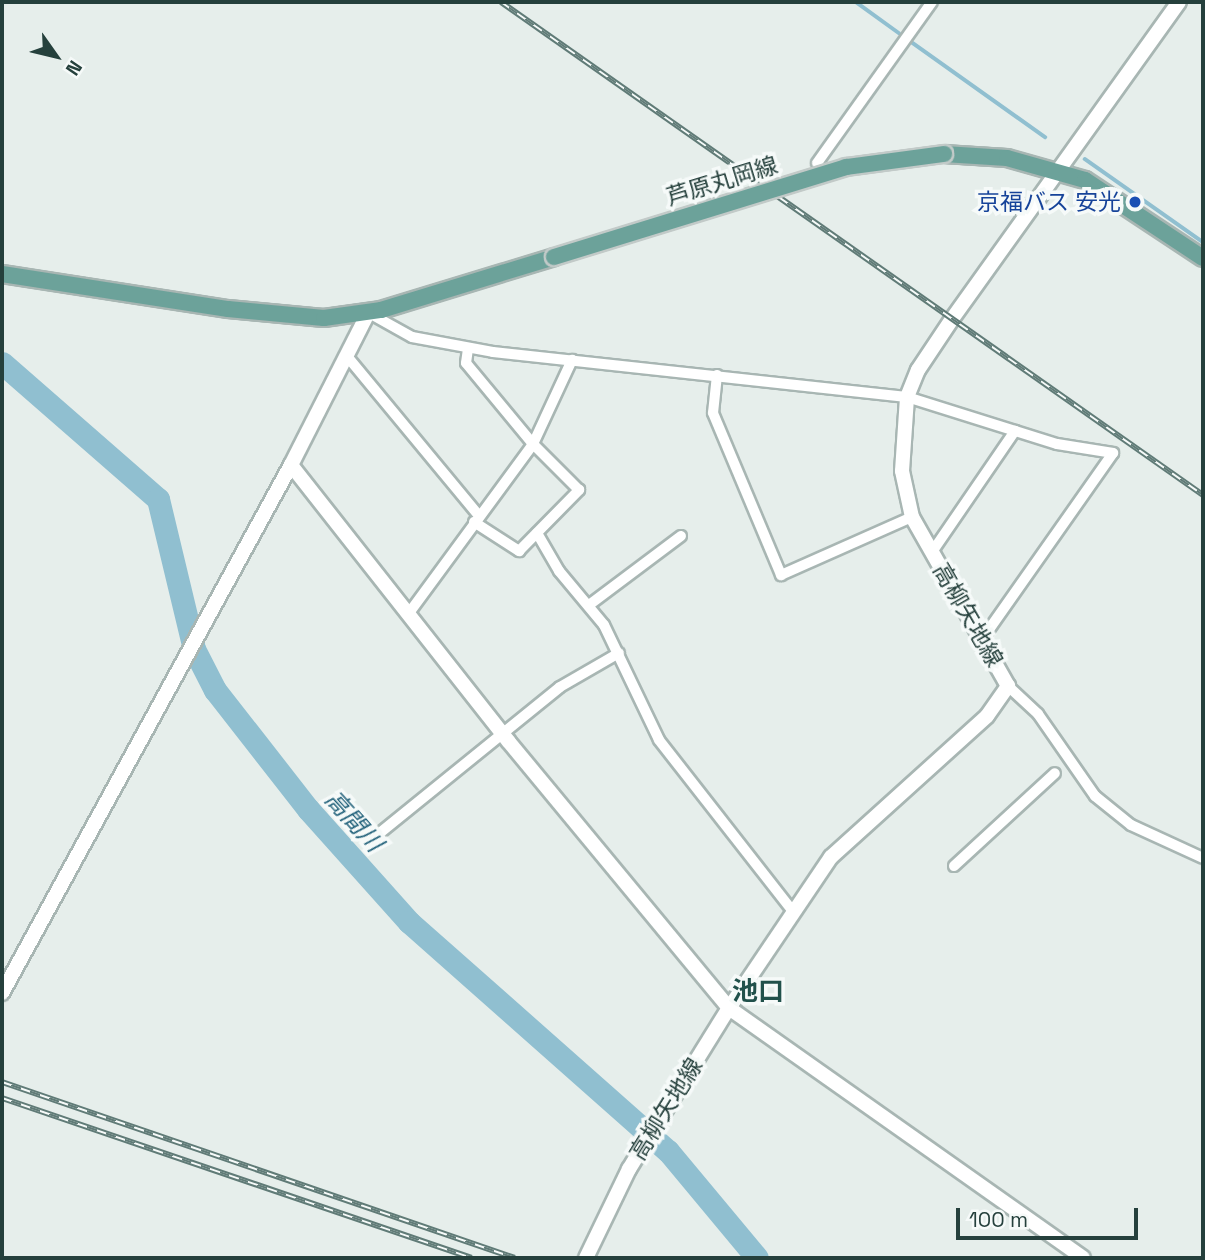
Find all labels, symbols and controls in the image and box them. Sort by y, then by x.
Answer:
north arrow [21,21,91,91]
text: N [60,56,88,80]
street label: 芦原丸岡線 [663,151,781,211]
place label: 京福バス 安光 [977,188,1121,216]
marker: 京福バス 安光 [1127,194,1143,210]
street label: 高柳矢地線 [927,558,1009,672]
water label: 高間川 [319,785,389,857]
district label: 池口 [732,976,784,1008]
street label: 高柳矢地線 [624,1053,708,1165]
scale bar [960,1194,1142,1238]
text: 100 m [969,1206,1028,1233]

